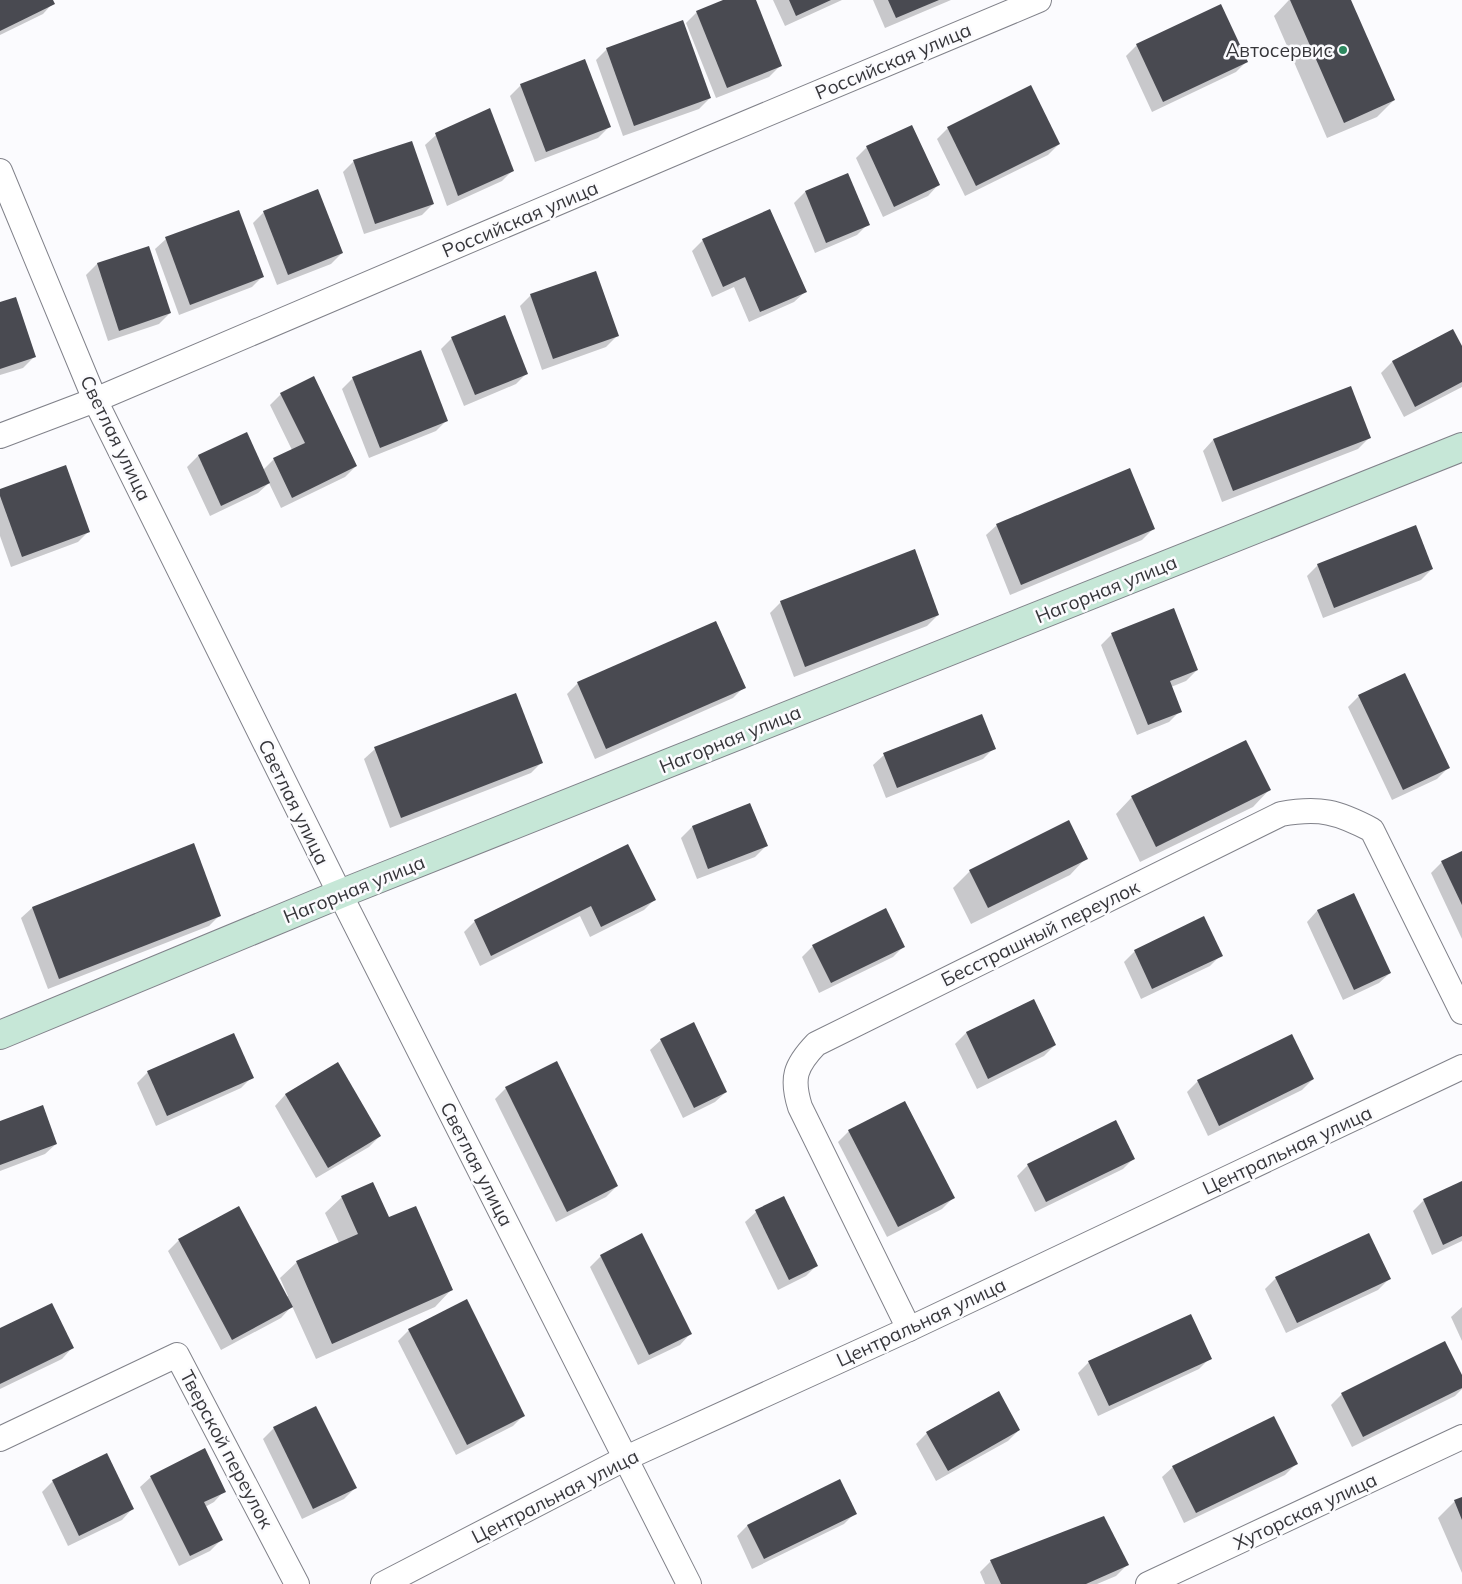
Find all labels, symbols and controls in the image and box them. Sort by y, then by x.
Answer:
street label: Российская улица [811,17,975,105]
place label: Автосервис [1225,38,1333,62]
marker: Автосервис [1337,44,1349,56]
street label: Российская улица [438,175,602,263]
street label: Светлая улица [75,372,157,504]
street label: Нагорная улица [1032,550,1180,628]
street label: Нагорная улица [656,700,804,778]
street label: Светлая улица [253,736,335,868]
street label: Нагорная улица [280,850,428,928]
street label: Бесстрашный переулок [937,874,1144,991]
street label: Светлая улица [435,1098,519,1230]
street label: Центральная улица [1198,1100,1376,1200]
street label: Центральная улица [832,1272,1010,1372]
street label: Тверской переулок [175,1366,279,1533]
street label: Центральная улица [467,1443,643,1549]
street label: Хуторская улица [1229,1467,1381,1555]

